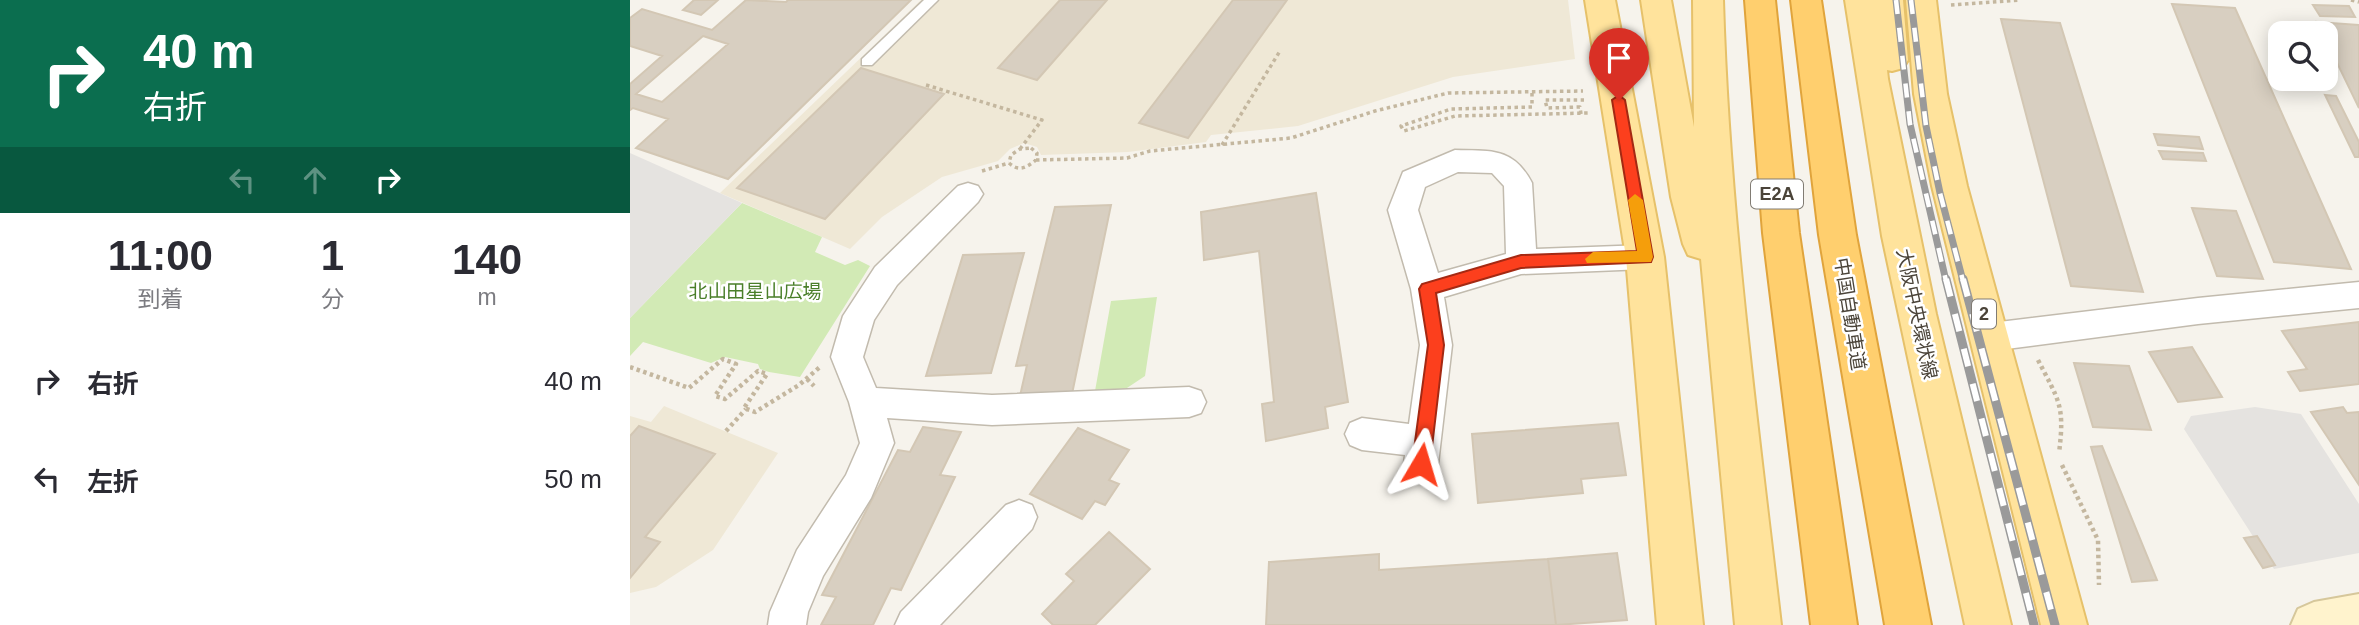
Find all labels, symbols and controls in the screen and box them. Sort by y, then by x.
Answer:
map controls [2268,21,2338,91]
button: search [2268,21,2338,91]
text: 40 m [143,24,255,78]
icon: right [28,28,119,119]
pin [1589,28,1649,100]
icon: arrive [1600,39,1638,77]
text: 右折 [143,89,207,125]
icon: left [223,161,261,199]
icon: ahead [296,161,334,199]
icon: right [369,161,407,199]
road number: E2A [1751,180,1803,209]
text: 11:00 [108,232,213,279]
text: 1 [321,232,344,279]
text: 140 [452,236,522,283]
street label: 大阪中央環状線 [1893,247,1941,381]
street label: 中国自動車道 [1831,256,1869,372]
park label: 北山田星山広場 [688,281,822,302]
text: m [478,284,497,310]
text: 到着 [137,286,183,312]
text: 分 [321,286,344,312]
road number: 2 [1972,300,1996,328]
icon: right [28,362,66,400]
text: 40 m [544,366,602,396]
text: 右折 [87,369,139,399]
position arrow [1384,427,1458,501]
icon: left [28,460,66,498]
text: 50 m [544,464,602,494]
text: 左折 [87,467,139,497]

